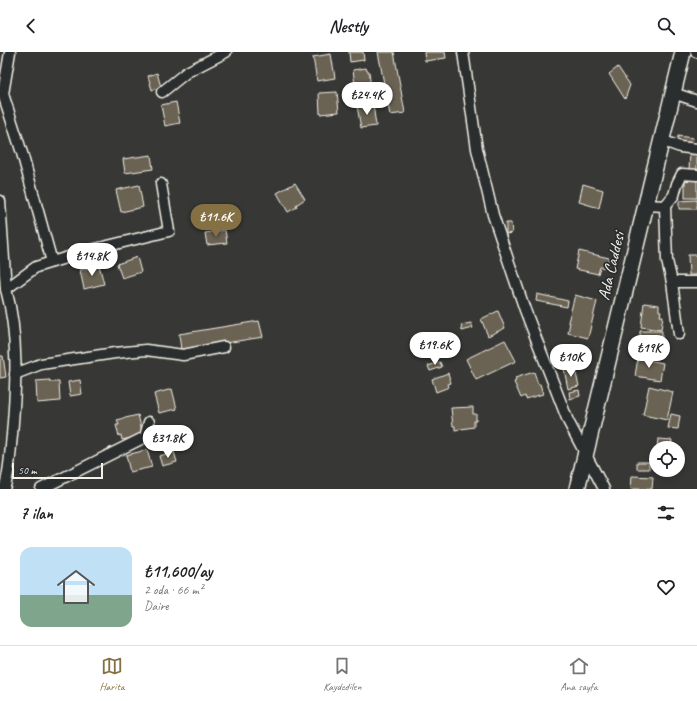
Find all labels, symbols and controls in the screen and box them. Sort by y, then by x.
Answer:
icon: back [20,15,42,37]
text: Nestly [329,15,368,37]
icon: search [655,15,677,37]
pin: ₺24.4K [334,82,400,116]
text: ₺24.4K [351,87,383,103]
pin: ₺11.6K [183,204,249,238]
text: ₺11.6K [200,209,232,225]
street label: Ada Caddesi [593,228,629,302]
pin: ₺14.8K [59,243,125,277]
text: ₺14.8K [76,248,108,264]
pin: ₺19.6K [402,332,468,366]
pin: ₺19K [625,335,673,369]
text: ₺19.6K [419,337,451,353]
text: ₺19K [637,340,661,356]
pin: ₺10K [547,344,595,378]
text: ₺10K [559,349,583,365]
pin: ₺31.8K [135,425,201,459]
text: ₺31.8K [152,430,184,446]
map controls [649,441,685,477]
button: locate [649,441,685,477]
scale bar [12,461,103,480]
text: 50 m [18,463,37,477]
icon: filters [655,502,677,524]
text: 7 ilan [20,503,53,524]
text: ₺11,600/ay [144,561,212,582]
icon: home [52,563,100,611]
icon: heart [655,576,677,598]
text: 2 oda · 66 m² [144,582,203,598]
text: Daire [144,598,169,614]
tab: Harita [99,655,125,693]
tab: Kaydedilen [323,655,361,693]
tab: Ana sayfa [560,655,598,693]

